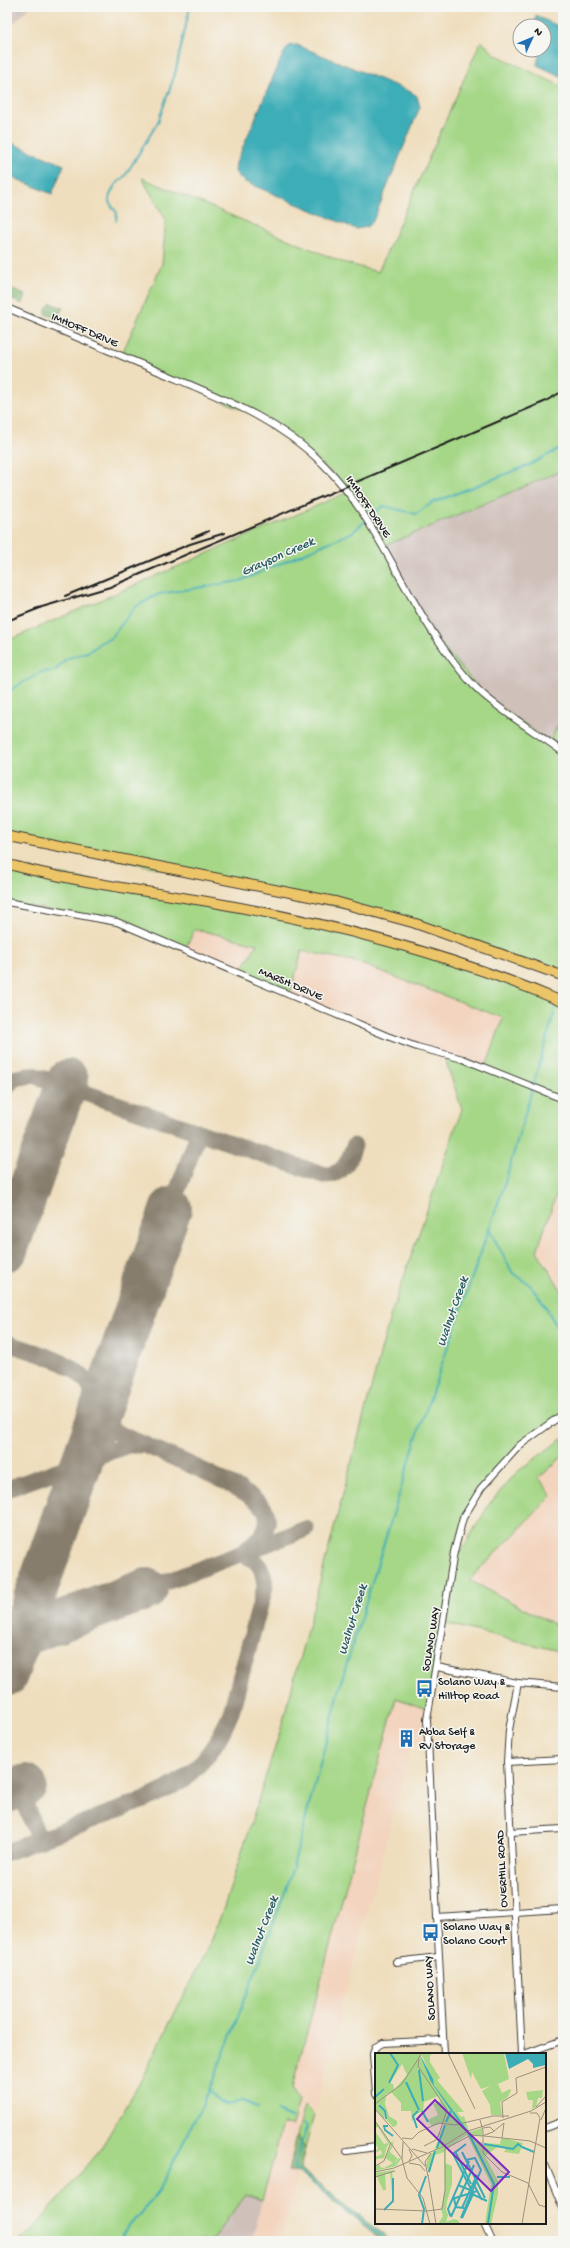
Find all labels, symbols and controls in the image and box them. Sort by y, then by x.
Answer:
north arrow [512,18,552,58]
text: N [531,26,545,39]
street label: IMHOFF DRIVE [49,310,120,351]
street label: IMHOFF DRIVE [342,474,393,541]
water label: Grayson Creek [239,534,318,580]
street label: MARSH DRIVE [256,965,325,1005]
water label: Walnut Creek [434,1274,473,1349]
water label: Walnut Creek [336,1582,372,1657]
street label: SOLANO WAY [420,1606,444,1673]
place label: Solano Way & Hilltop Road [438,1676,505,1704]
bus stop icon: Solano Way & Hilltop Road [415,1678,435,1698]
place label: Abba Self & RV Storage [419,1726,476,1754]
building icon: Abba Self & RV Storage [396,1728,416,1748]
street label: OVERHILL ROAD [494,1830,512,1908]
water label: Walnut Creek [242,1893,283,1967]
place label: Solano Way & Solano Court [443,1921,510,1949]
bus stop icon: Solano Way & Solano Court [420,1923,440,1943]
street label: SOLANO WAY [422,1955,440,2021]
inset map [375,2053,546,2224]

